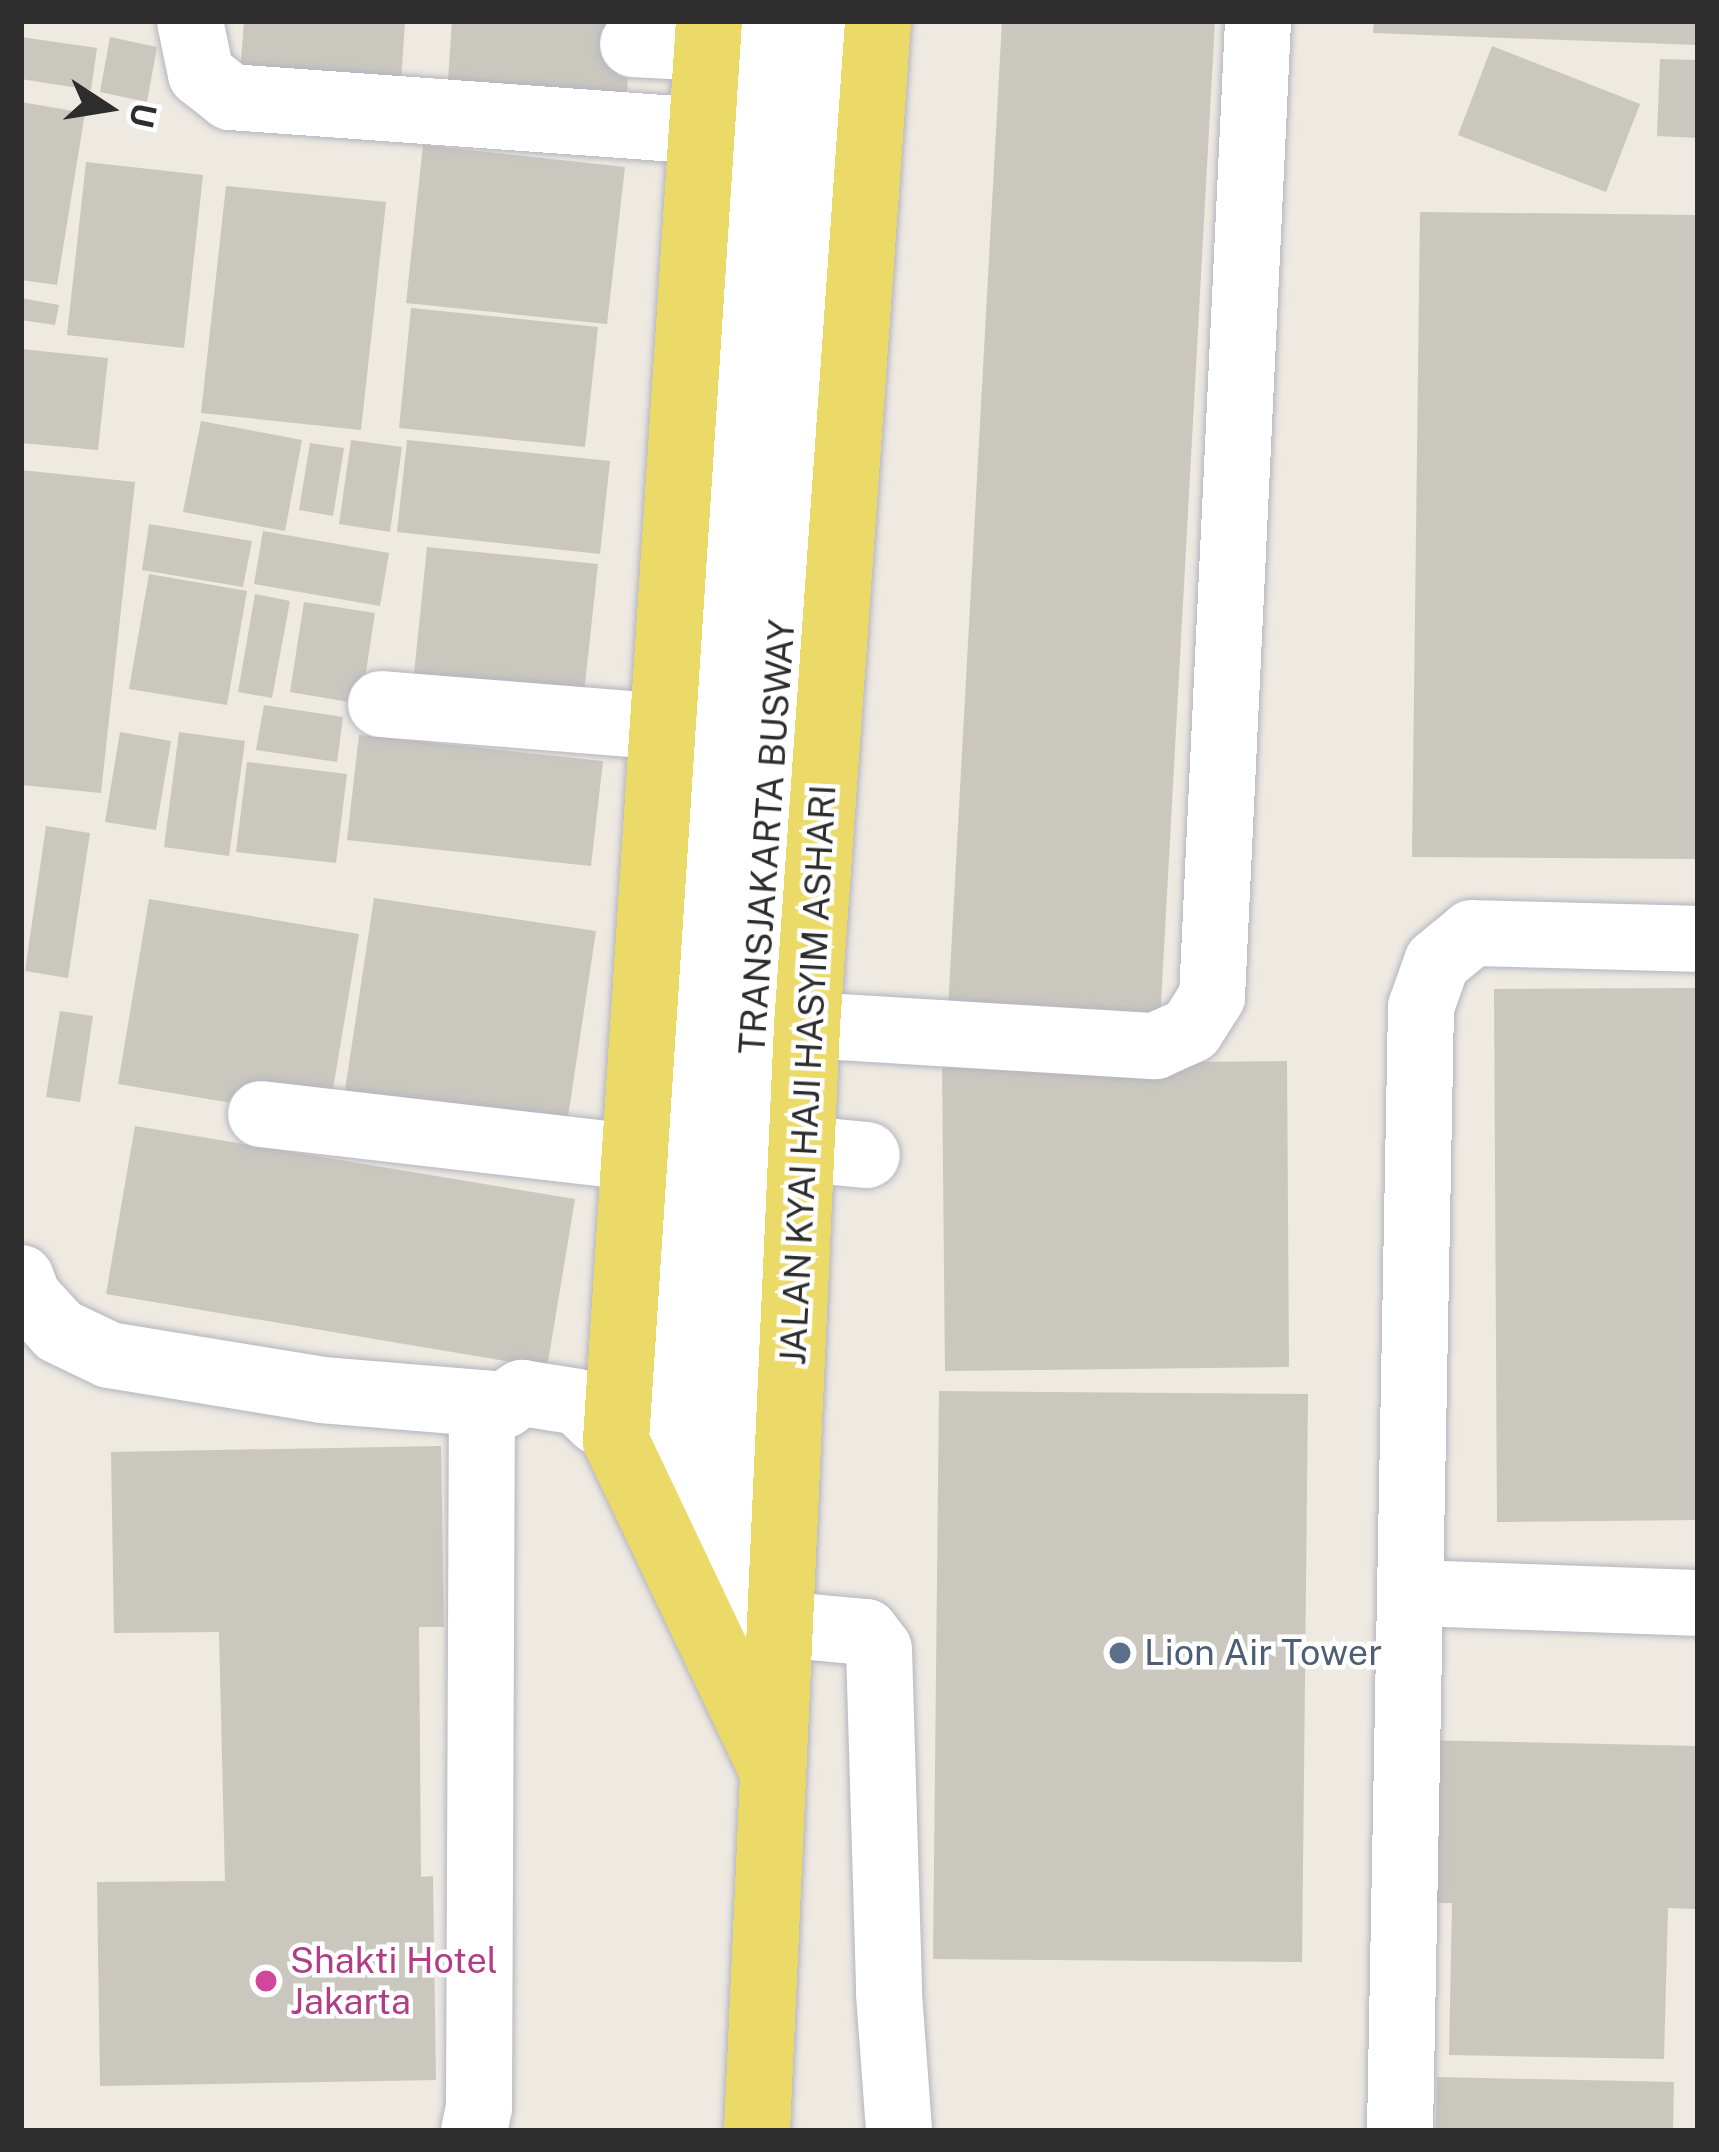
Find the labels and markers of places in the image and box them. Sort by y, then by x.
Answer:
place label: Lion Air Tower [1144,1631,1382,1675]
marker: Lion Air Tower [1107,1640,1133,1666]
place label: Shakti Hotel Jakarta [290,1938,498,2023]
marker: Shakti Hotel Jakarta [253,1968,279,1994]

